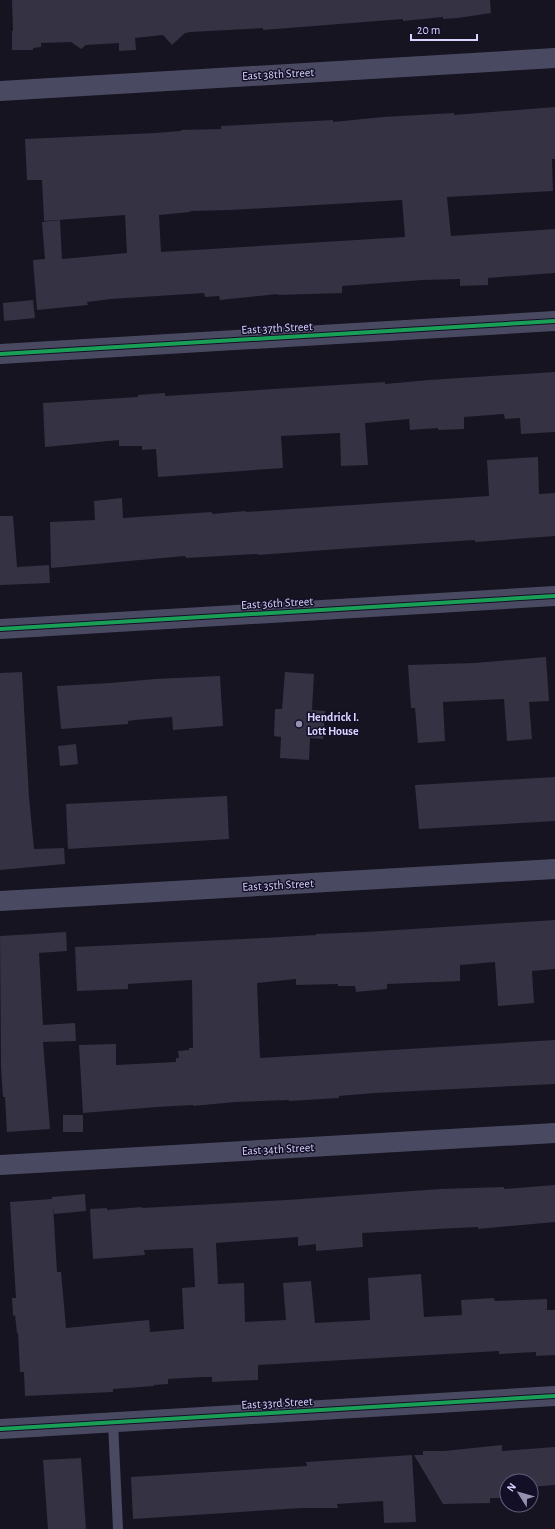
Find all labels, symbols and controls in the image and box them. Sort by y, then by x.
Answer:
scale bar [411,16,477,42]
text: 20 m [417,24,440,36]
street label: East 38th Street [242,66,315,82]
street label: East 37th Street [241,320,313,336]
street label: East 36th Street [241,595,314,611]
place label: Hendrick I. Lott House [307,711,359,737]
marker: Hendrick I. Lott House [294,719,304,729]
street label: East 35th Street [242,877,314,893]
street label: East 34th Street [242,1141,315,1157]
street label: East 33rd Street [241,1395,313,1411]
north arrow [499,1473,539,1513]
text: N [505,1481,518,1494]

